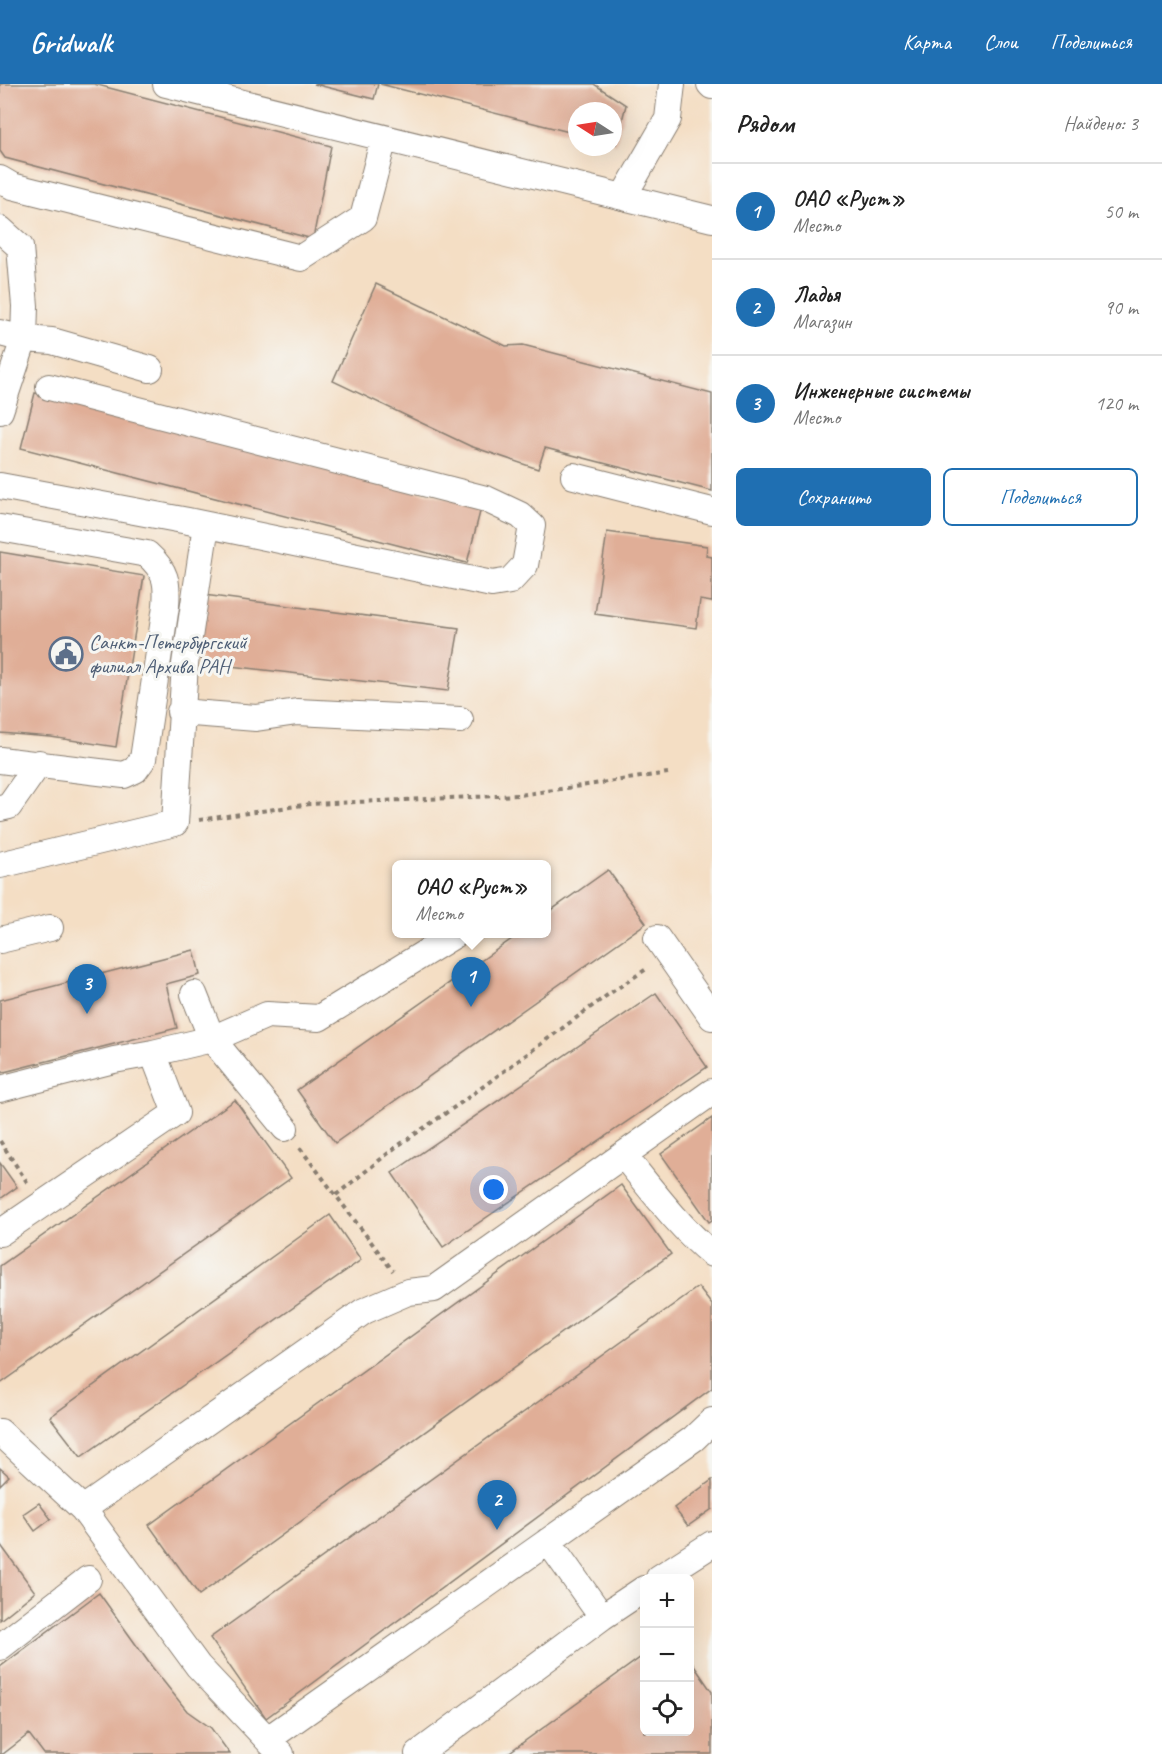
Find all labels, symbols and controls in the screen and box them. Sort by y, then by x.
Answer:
text: Gridwalk [30,25,112,60]
text: Карта [903,29,951,55]
text: Слои [984,29,1018,55]
text: Поделиться [1051,29,1132,55]
north arrow [568,102,622,156]
text: Рядом [736,107,794,140]
text: Найдено: 3 [1063,111,1138,136]
text: ОАО «Руст» [793,185,905,213]
text: 1 [751,199,760,224]
text: 50 m [1104,199,1138,224]
text: Место [793,213,840,238]
text: Ладья [793,281,840,309]
text: 2 [751,295,760,320]
text: 90 m [1104,295,1138,320]
text: Магазин [793,309,851,334]
text: Инженерные системы [793,377,969,405]
text: 3 [751,391,760,416]
text: 120 m [1095,391,1138,416]
text: Место [793,405,840,430]
button: Сохранить [736,468,931,526]
button: Поделиться [943,468,1138,526]
place label: Санкт-Петербургский филиал Архива РАН [89,629,248,679]
public building icon: Санкт-Петербургский филиал Архива РАН [48,636,84,672]
popup [392,860,551,938]
text: ОАО «Руст» [416,873,527,901]
text: Место [416,901,463,926]
pin: 1 [452,958,490,1007]
pin: 3 [68,964,106,1014]
your location [479,1175,508,1204]
pin: 2 [478,1480,516,1530]
map controls [640,1574,694,1736]
button: + [640,1574,694,1628]
button: − [640,1628,694,1682]
button: locate [640,1682,694,1736]

